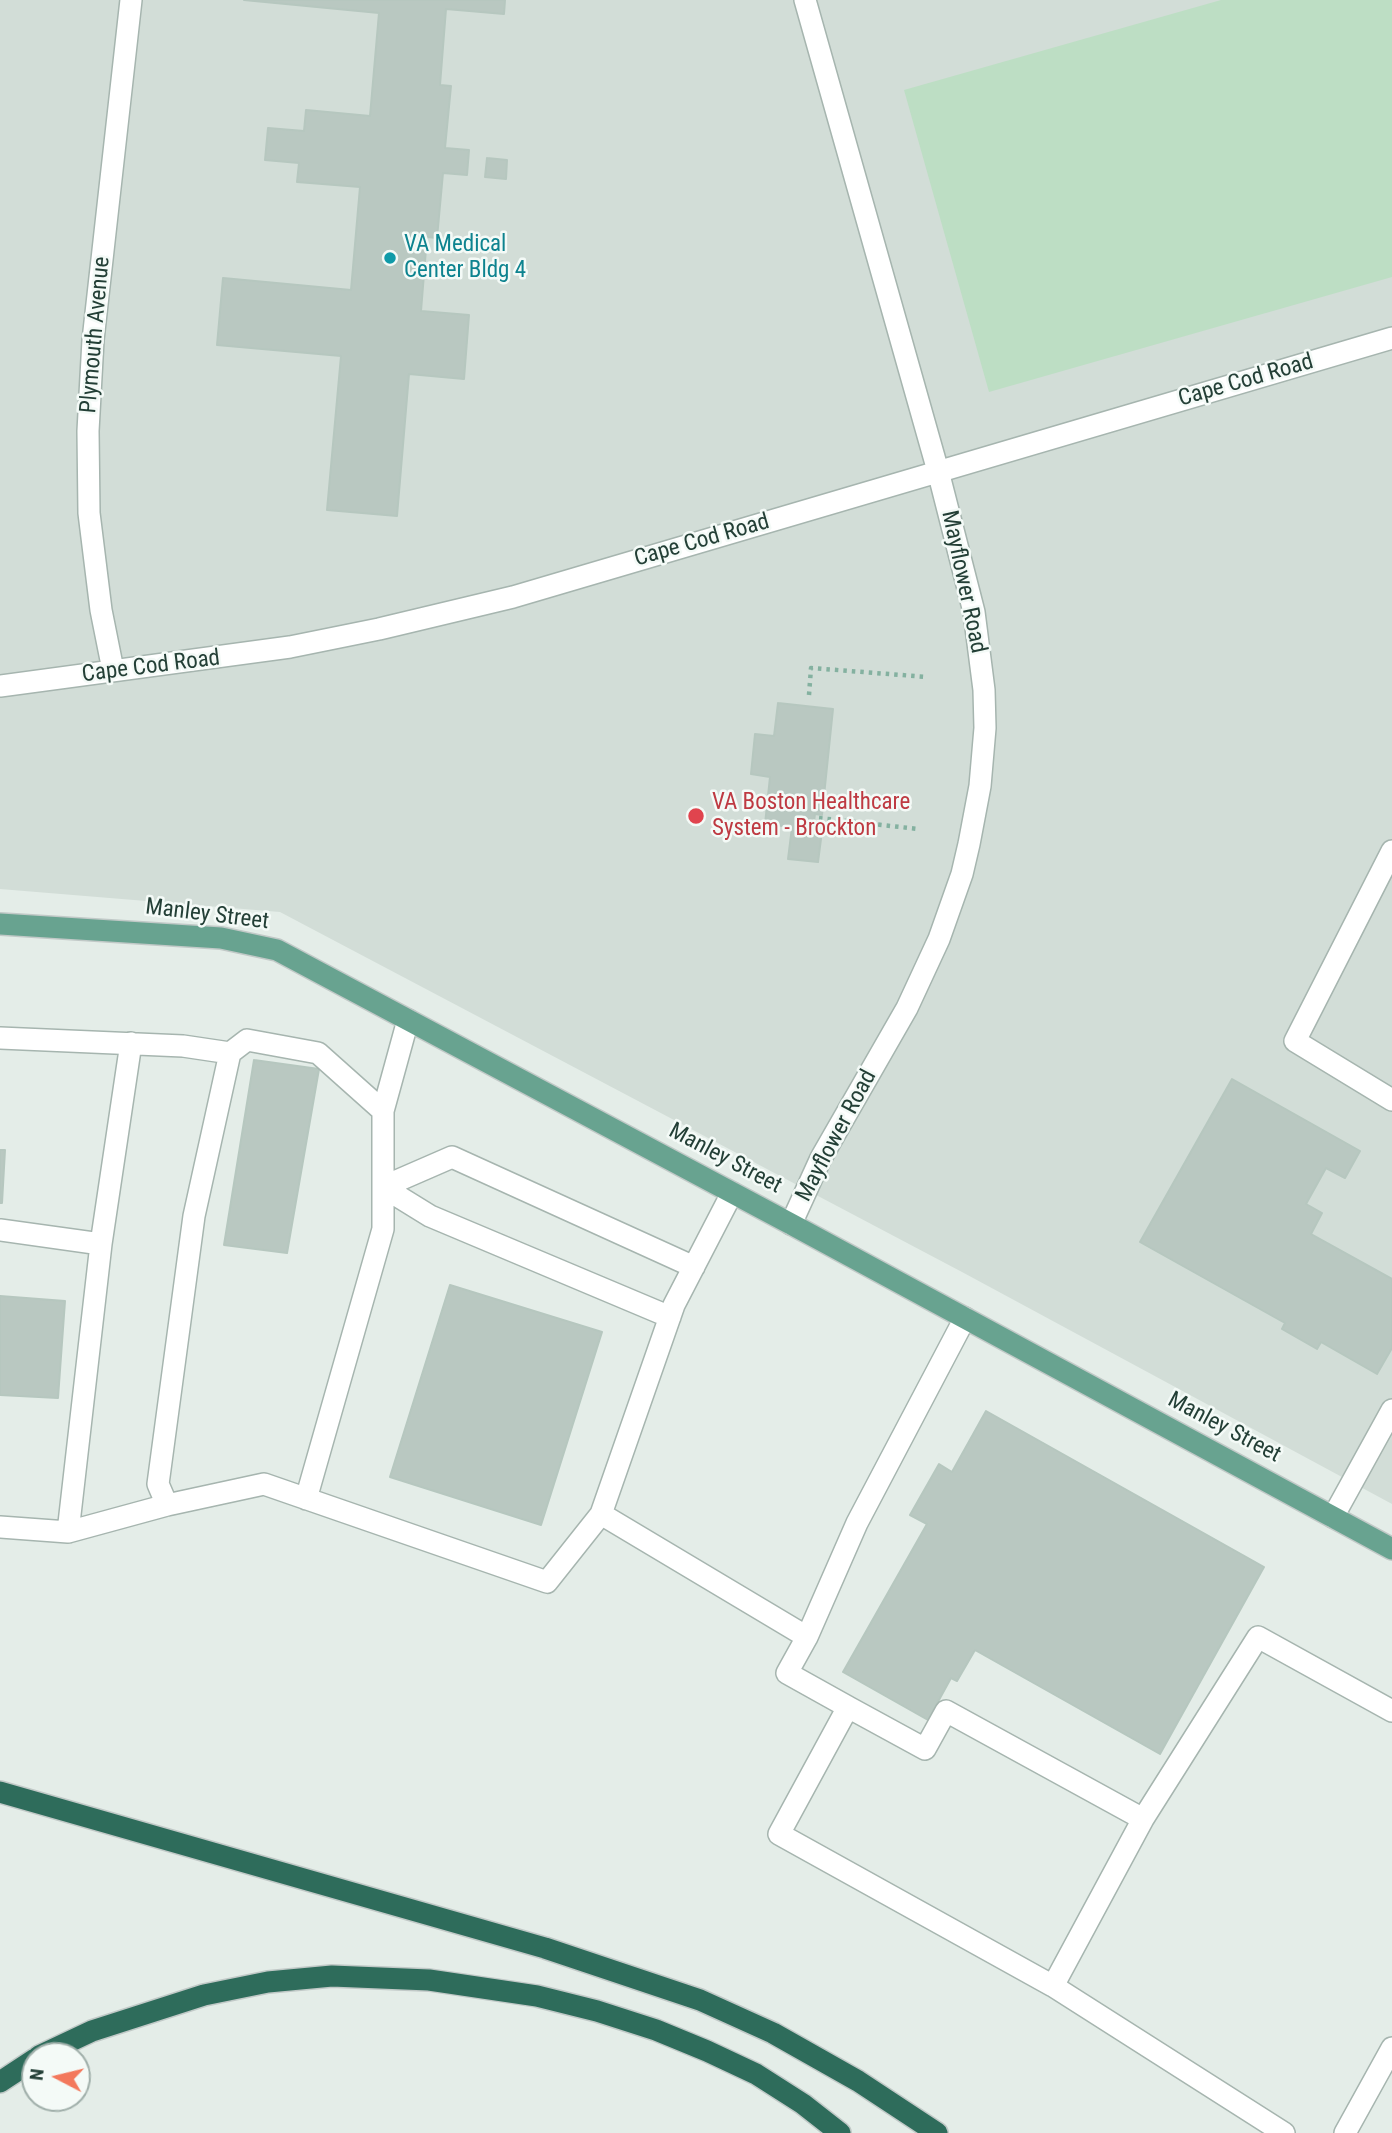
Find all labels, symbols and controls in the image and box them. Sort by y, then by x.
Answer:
place label: VA Medical Center Bldg 4 [404,231,526,285]
marker: VA Medical Center Bldg 4 [382,250,398,266]
street label: Plymouth Avenue [75,256,117,414]
street label: Cape Cod Road [1175,349,1317,413]
street label: Mayflower Road [934,508,992,656]
street label: Cape Cod Road [631,509,773,573]
street label: Cape Cod Road [80,645,222,689]
place label: VA Boston Healthcare System - Brockton [712,789,910,843]
marker: VA Boston Healthcare System - Brockton [686,806,706,826]
street label: Manley Street [144,894,270,936]
street label: Mayflower Road [791,1065,883,1207]
street label: Manley Street [664,1118,786,1200]
street label: Manley Street [1163,1387,1285,1469]
north arrow [21,2042,91,2112]
text: N [25,2067,49,2082]

